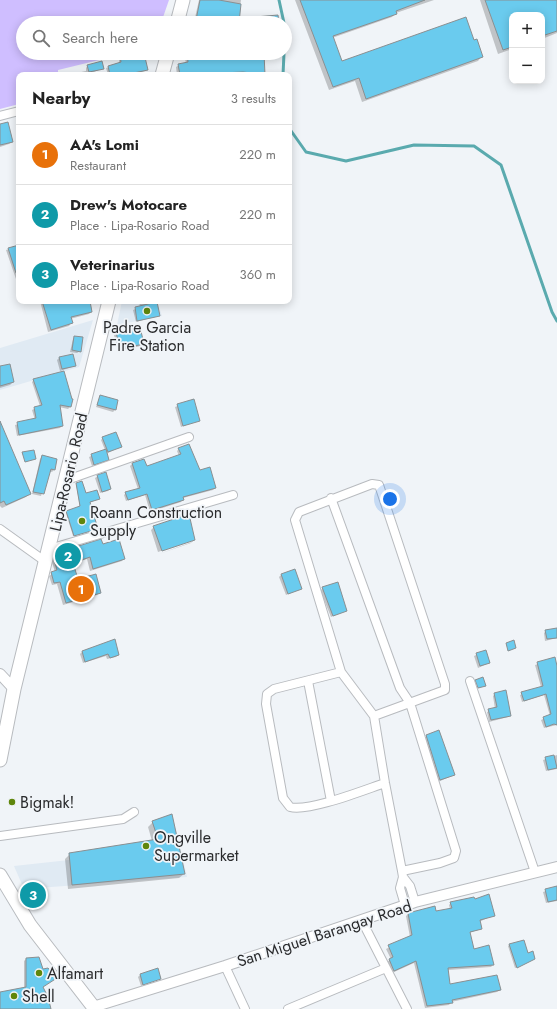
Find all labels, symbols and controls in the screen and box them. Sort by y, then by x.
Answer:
map controls [509,12,545,84]
button: + [509,12,545,48]
search box [16,16,292,60]
icon: search [30,27,52,49]
text: Search here [62,27,138,49]
button: − [509,48,545,84]
text: Nearby [32,86,90,110]
text: 3 results [231,89,276,108]
text: AA's Lomi [70,134,139,156]
text: 1 [42,145,48,164]
text: 220 m [239,145,276,164]
text: Restaurant [70,156,126,175]
text: Drew's Motocare [70,194,187,216]
text: 2 [41,205,49,224]
text: 220 m [239,205,276,224]
text: Place · Lipa-Rosario Road [70,216,209,235]
text: Veterinarius [70,254,155,276]
text: 3 [41,265,49,284]
text: 360 m [240,265,276,284]
text: Place · Lipa-Rosario Road [70,276,209,295]
marker: Padre Garcia Fire Station [142,306,152,316]
place label: Padre Garcia Fire Station [103,316,191,357]
street label: Lipa-Rosario Road [44,411,93,534]
your location [380,489,400,509]
place label: Roann Construction Supply [90,501,222,542]
marker: Roann Construction Supply [77,516,87,526]
pin: 2 [55,541,81,571]
pin: 1 [68,574,94,604]
place label: Bigmak! [20,791,74,814]
marker: Bigmak! [7,797,17,807]
place label: Ongville Supermarket [154,826,239,867]
marker: Ongville Supermarket [141,841,151,851]
pin: 3 [20,880,46,910]
street label: San Miguel Barangay Road [234,894,414,973]
place label: Alfamart [47,962,103,985]
marker: Alfamart [34,968,44,978]
place label: Shell [22,985,55,1008]
marker: Shell [9,991,19,1001]

